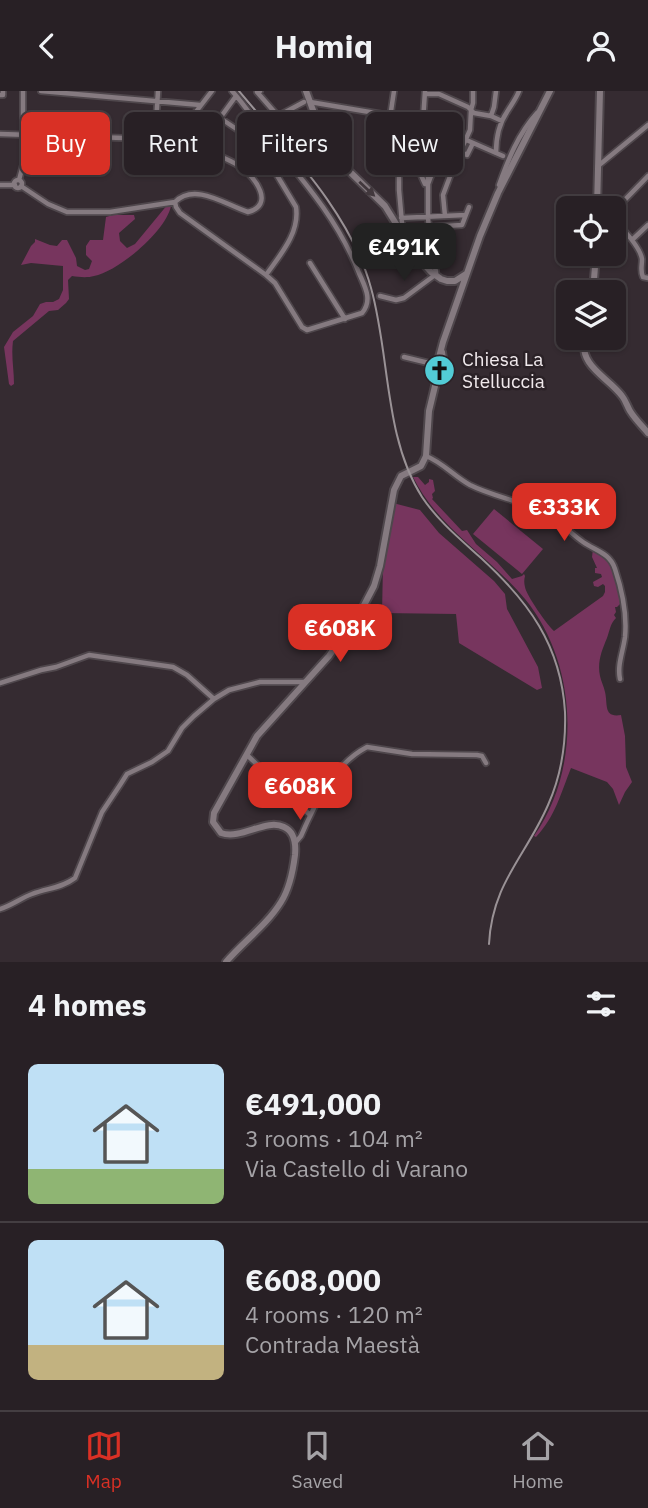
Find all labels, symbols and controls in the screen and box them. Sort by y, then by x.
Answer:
text: Homiq [275,25,373,67]
icon: back [28,27,66,65]
icon: person [582,27,620,65]
chip: Buy [21,112,110,175]
chip: Rent [124,112,223,175]
chip: Filters [237,112,352,175]
chip: New [366,112,463,175]
one-way arrow [358,181,376,197]
map controls [556,196,626,350]
button: locate [556,196,626,266]
pin: €491K [355,223,453,283]
text: €491K [368,231,440,261]
button: layers [556,280,626,350]
place label: Chiesa La Stelluccia [462,347,545,393]
church icon: Chiesa La Stelluccia [422,353,456,387]
pin: €333K [515,483,613,543]
text: €333K [528,491,600,521]
pin: €608K [291,605,389,664]
text: €608K [304,612,376,642]
pin: €608K [251,763,349,822]
text: €608K [264,770,336,800]
text: 4 homes [28,985,147,1024]
icon: filters [582,985,620,1023]
text: €491,000 [245,1084,381,1123]
icon: home [84,1092,168,1176]
text: 3 rooms · 104 m² [245,1123,423,1153]
text: Via Castello di Varano [245,1153,468,1183]
text: €608,000 [245,1260,381,1299]
icon: home [84,1268,168,1352]
text: 4 rooms · 120 m² [245,1299,423,1329]
text: Contrada Maestà [245,1329,420,1359]
tab: Map [85,1427,123,1493]
tab: Saved [292,1427,343,1493]
tab: Home [512,1427,563,1493]

